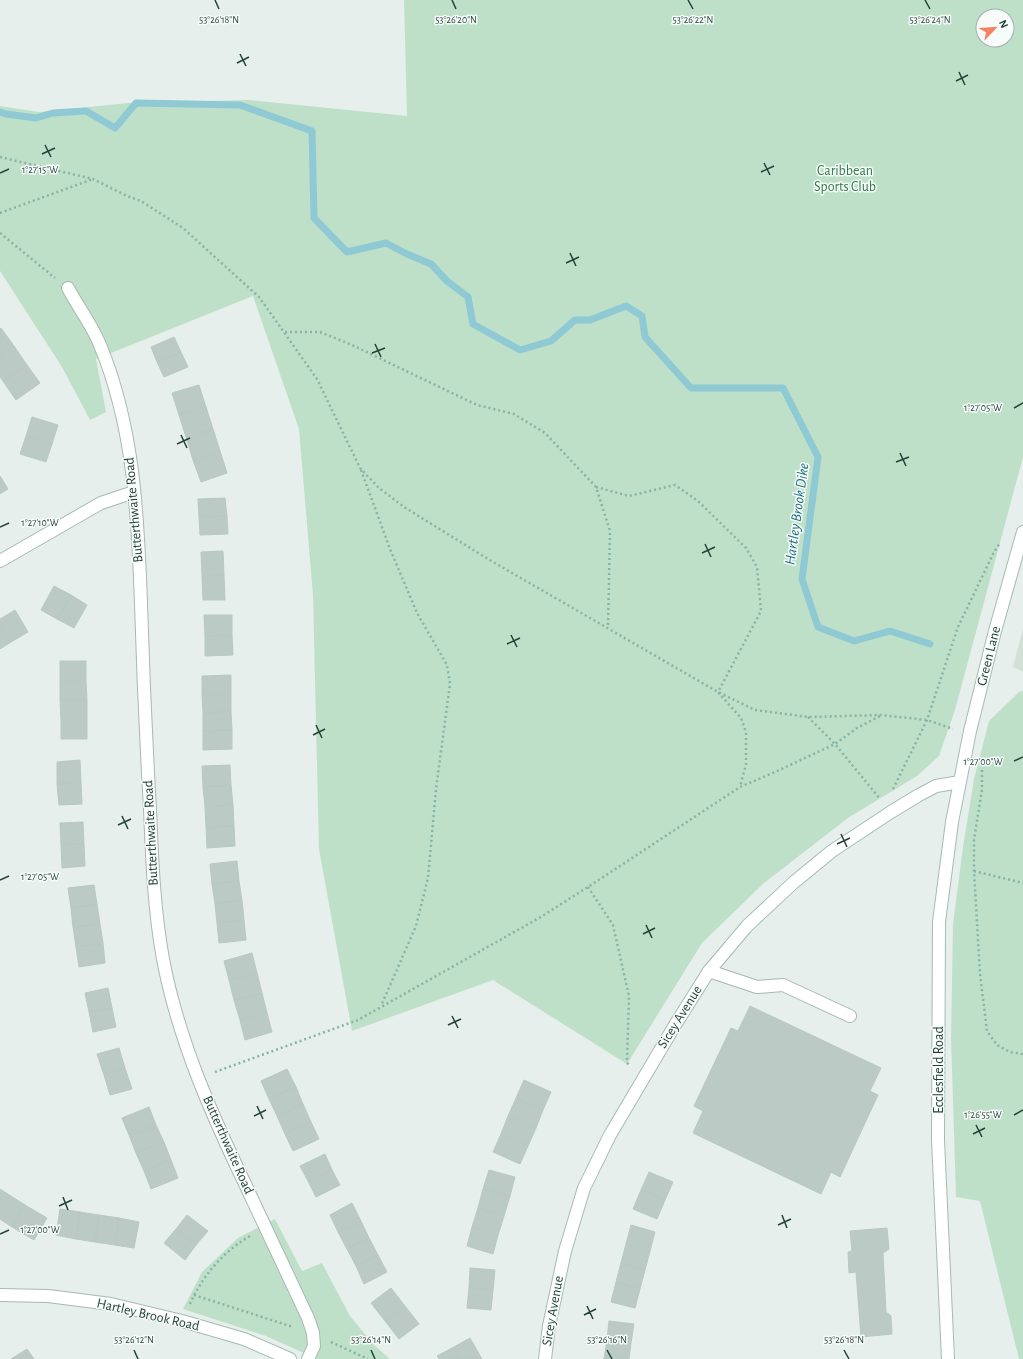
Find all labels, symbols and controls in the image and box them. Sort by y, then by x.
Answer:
north arrow [975,8,1015,48]
text: 53°26'18"N [199,15,239,25]
text: 53°26'20"N [435,15,477,25]
text: 53°26'22"N [673,15,713,25]
text: 53°26'24"N [909,15,951,25]
text: N [997,18,1010,30]
park label: Caribbean Sports Club [814,164,876,194]
text: 1°27'15"W [22,165,58,175]
text: 1°27'05"W [964,403,1002,413]
street label: Butterthwaite Road [122,457,146,563]
water label: Hartley Brook Dike [782,462,812,566]
text: 1°27'10"W [21,518,59,528]
street label: Green Lane [975,625,1003,687]
text: 1°27'00"W [963,757,1003,767]
street label: Butterthwaite Road [141,780,161,886]
text: 1°27'05"W [21,872,59,882]
street label: Sicey Avenue [655,983,705,1051]
street label: Ecclesfield Road [932,1026,946,1114]
street label: Butterthwaite Road [200,1094,256,1196]
text: 1°26'55"W [964,1110,1002,1120]
text: 1°27'00"W [20,1225,60,1235]
street label: Sicey Avenue [540,1275,566,1347]
street label: Hartley Brook Road [95,1296,201,1334]
text: 53°26'12"N [114,1335,154,1345]
text: 53°26'14"N [351,1335,391,1345]
text: 53°26'16"N [587,1335,627,1345]
text: 53°26'18"N [824,1335,864,1345]

